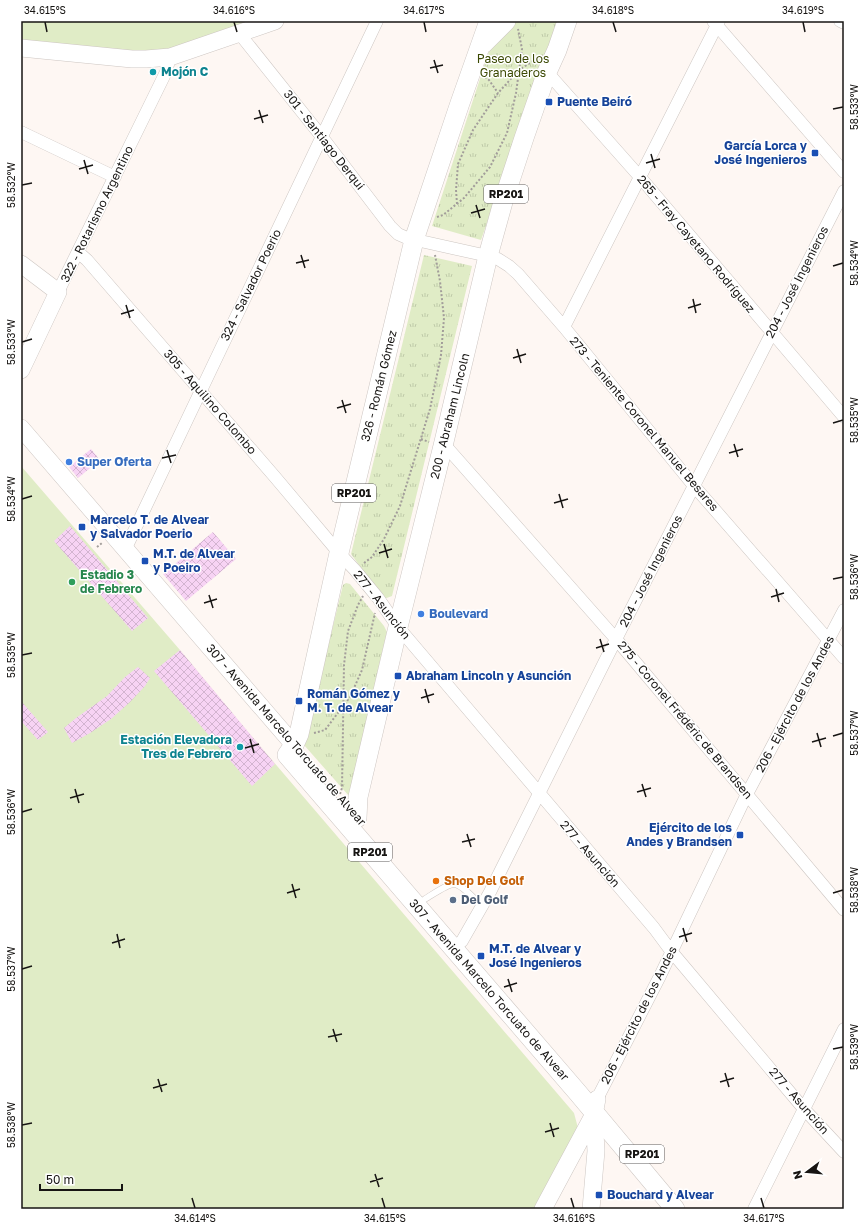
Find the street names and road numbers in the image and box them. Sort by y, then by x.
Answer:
street label: 301 - Santiago Derqui [281,87,368,193]
street label: 322 - Rotarismo Argentino [57,143,136,285]
street label: 265 - Fray Cayetano Rodríguez [634,172,758,316]
road number: RP201 [484,185,528,203]
street label: 204 - José Ingenieros [762,223,831,340]
street label: 324 - Salvador Poerio [217,227,284,343]
street label: 326 - Román Gómez [357,329,400,443]
street label: 273 - Teniente Coronel Manuel Besares [567,333,722,514]
street label: 305 - Aquilino Colombo [161,346,260,457]
street label: 200 - Abraham Lincoln [427,351,472,480]
road number: RP201 [332,484,376,502]
street label: 204 - José Ingenieros [616,512,685,629]
street label: 277 - Asunción [351,567,414,642]
street label: 206 - Ejército de los Andes [752,633,837,775]
street label: 275 - Coronel Frédéric de Brandsen [615,638,756,802]
street label: 307 - Avenida Marcelo Torcuato de Alvear [203,641,370,829]
street label: 277 - Asunción [557,817,623,890]
road number: RP201 [348,843,392,861]
street label: 307 - Avenida Marcelo Torcuato de Alvear [406,896,573,1084]
street label: 206 - Ejército de los Andes [597,943,680,1086]
street label: 277 - Asunción [766,1064,832,1137]
road number: RP201 [620,1145,664,1163]

